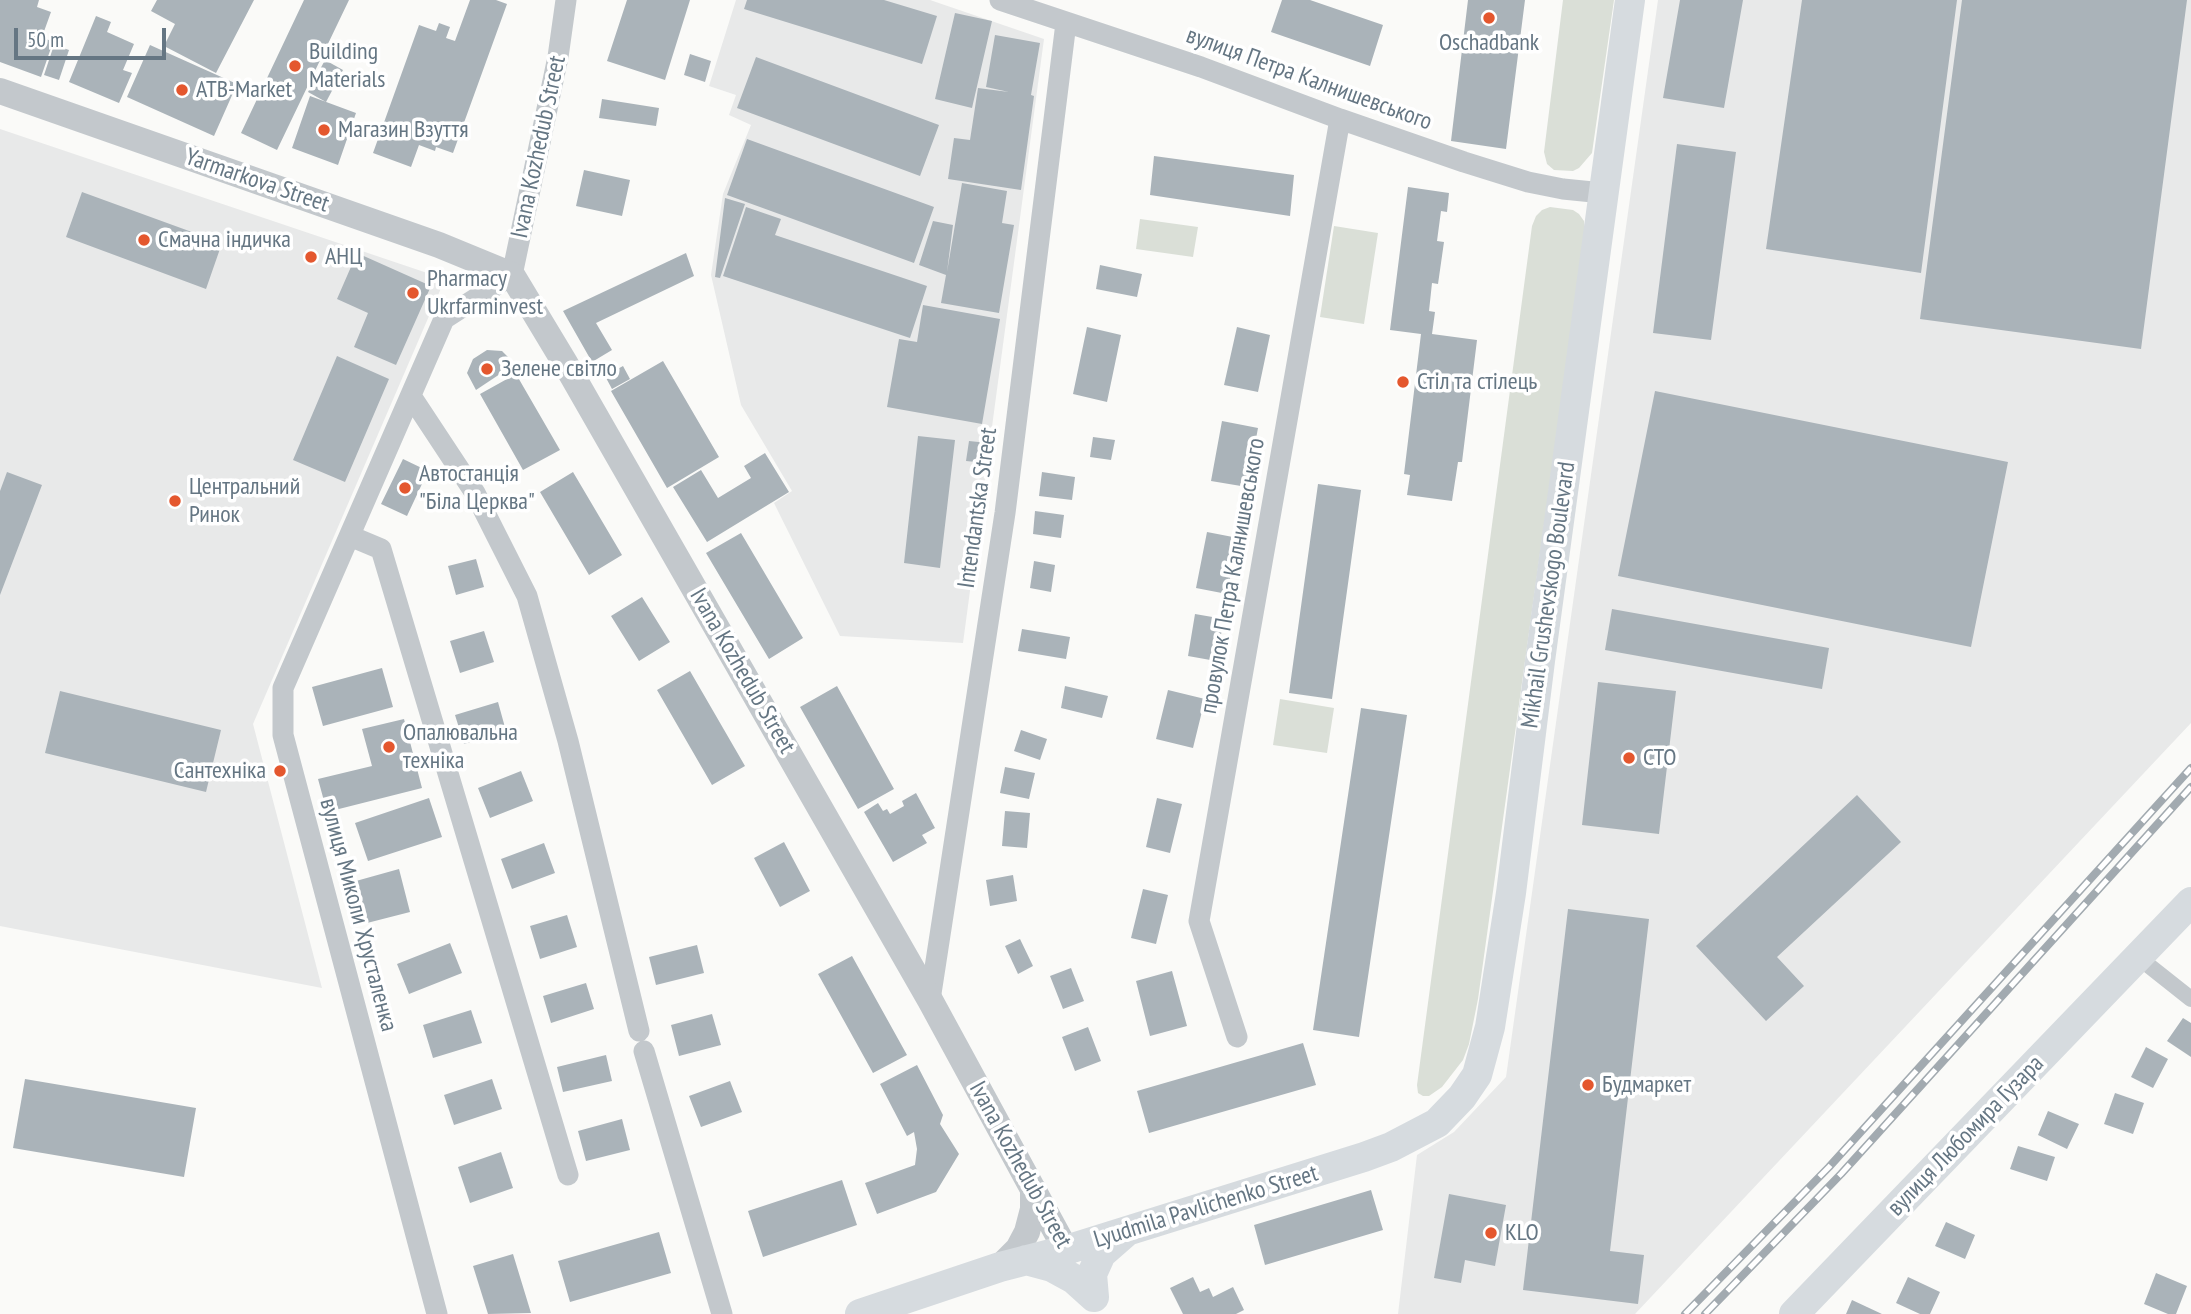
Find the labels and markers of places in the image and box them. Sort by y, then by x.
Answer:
marker: Oschadbank [1481,10,1497,26]
place label: Oschadbank [1439,29,1539,57]
place label: Building Materials [309,38,385,94]
marker: Building Materials [287,58,303,74]
place label: ATB-Market [196,76,292,104]
marker: ATB-Market [174,82,190,98]
place label: Магазин Взуття [338,116,469,144]
marker: Магазин Взуття [316,122,332,138]
place label: Смачна індичка [158,226,291,254]
marker: Смачна індичка [136,232,152,248]
place label: АНЦ [325,243,362,271]
marker: АНЦ [303,249,319,265]
place label: Pharmacy Ukrfarminvest [427,265,543,321]
marker: Pharmacy Ukrfarminvest [405,285,421,301]
place label: Зелене світло [501,355,617,383]
marker: Зелене світло [479,361,495,377]
place label: Стіл та стілець [1417,368,1537,396]
marker: Стіл та стілець [1395,374,1411,390]
place label: Автостанція "Біла Церква" [419,460,535,516]
place label: Центральний Ринок [189,473,300,529]
marker: Автостанція "Біла Церква" [397,480,413,496]
marker: Центральний Ринок [167,493,183,509]
place label: Опалювальна техніка [403,719,518,775]
marker: Опалювальна техніка [381,739,397,755]
place label: СТО [1643,744,1676,772]
marker: СТО [1621,750,1637,766]
place label: Сантехніка [174,757,266,785]
marker: Сантехніка [272,763,288,779]
place label: Будмаркет [1602,1071,1691,1099]
marker: Будмаркет [1580,1077,1596,1093]
place label: KLO [1505,1219,1539,1247]
marker: KLO [1483,1225,1499,1241]

